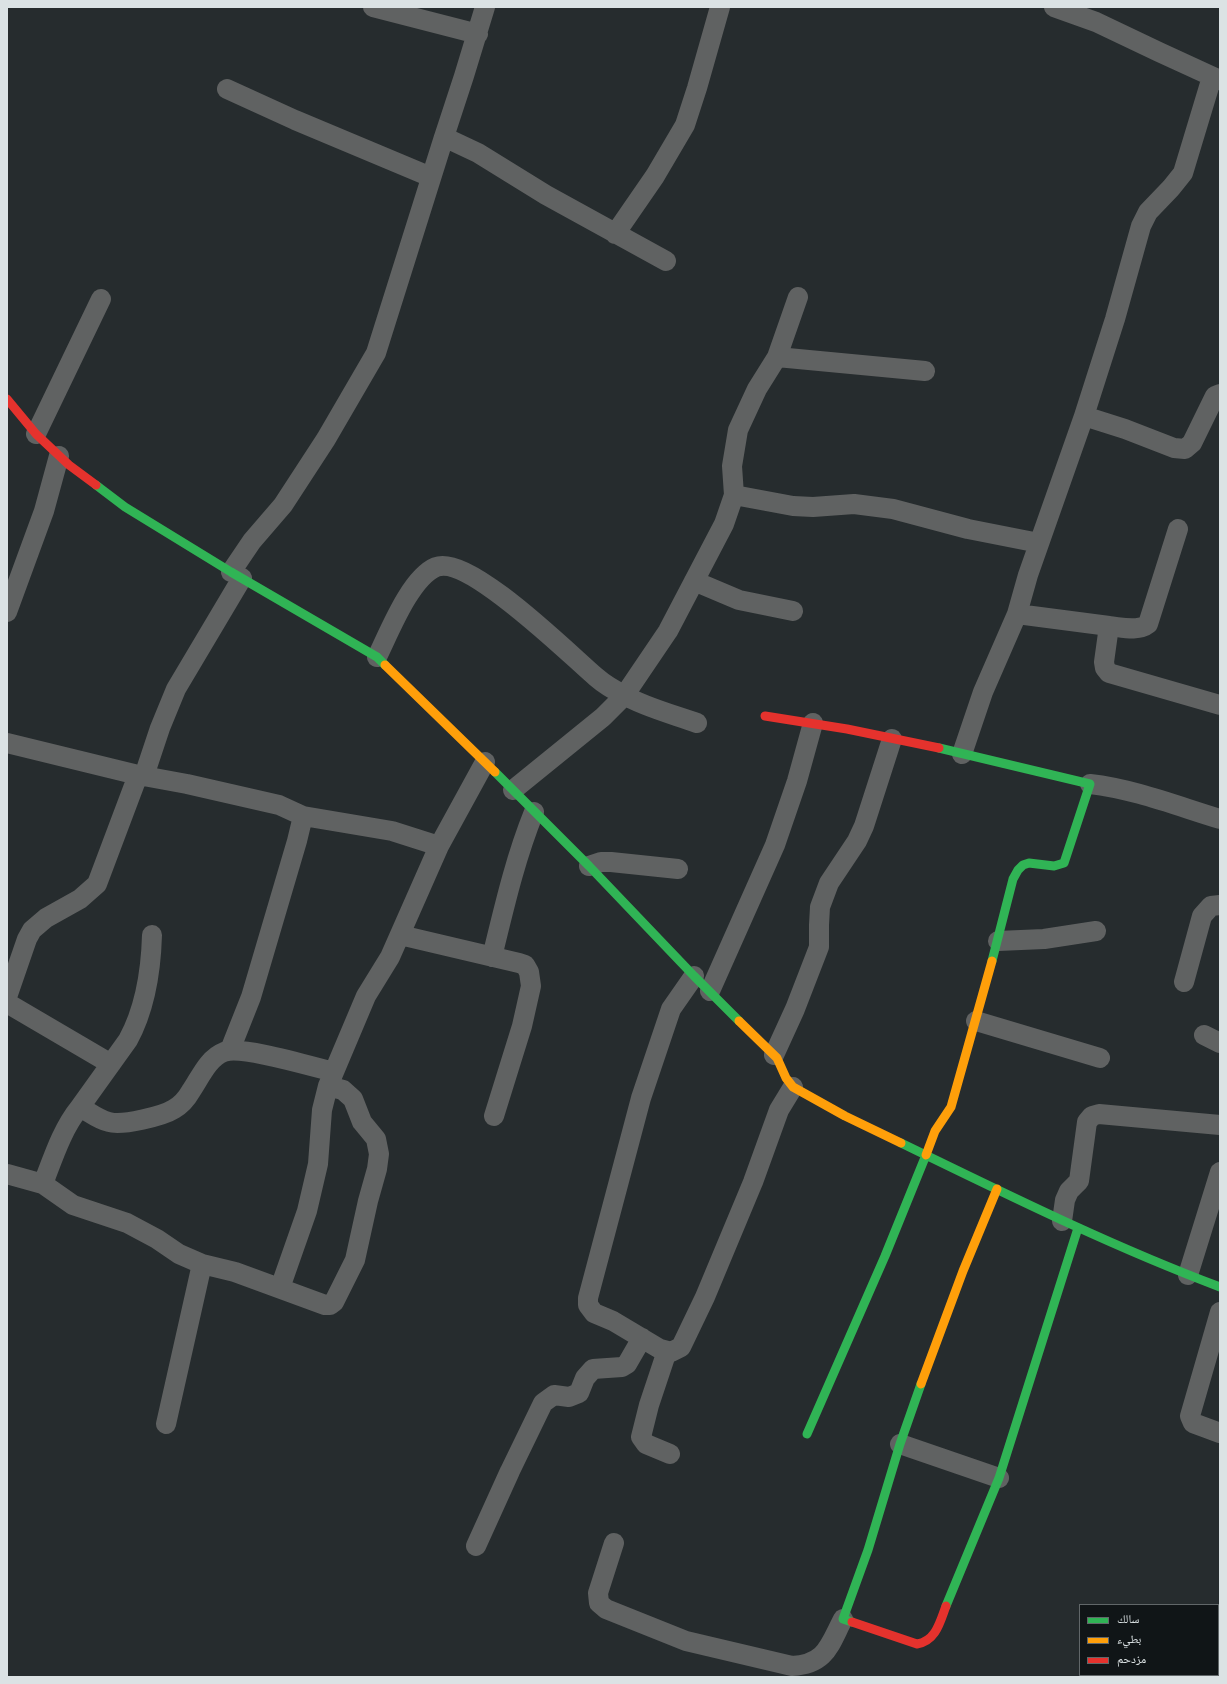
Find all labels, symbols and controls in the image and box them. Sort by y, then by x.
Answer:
legend [1079,1604,1219,1676]
text: سالك [1117,1611,1139,1627]
text: بطيء [1117,1631,1141,1647]
text: مزدحم [1117,1651,1146,1667]

